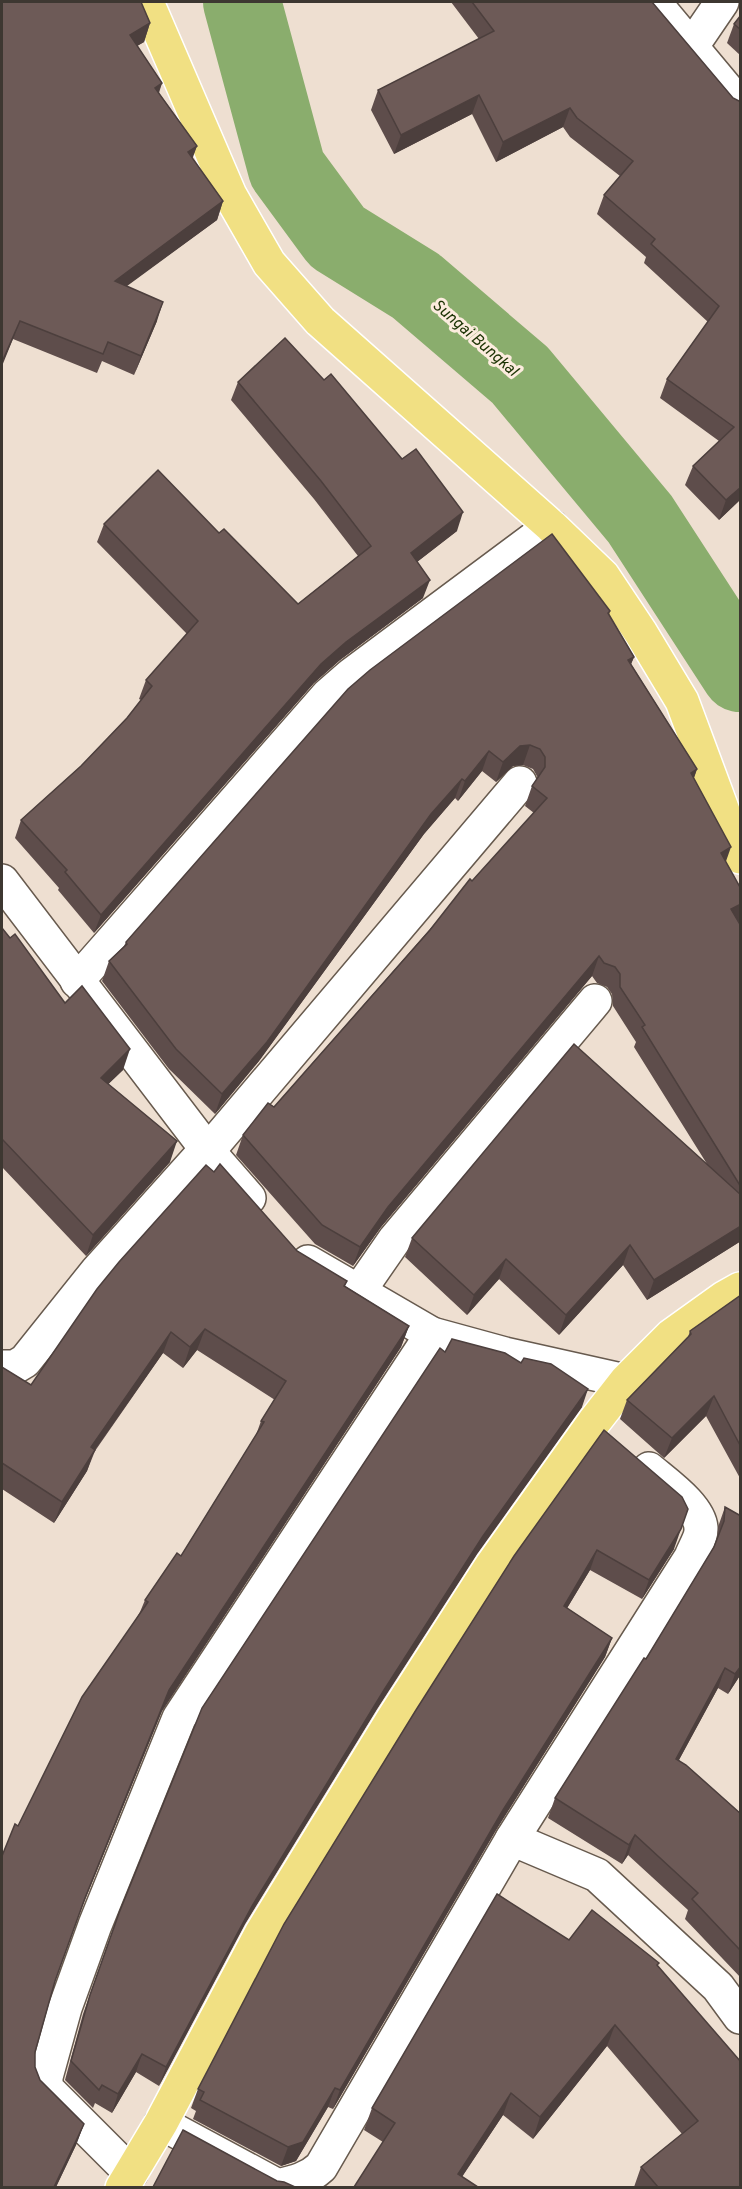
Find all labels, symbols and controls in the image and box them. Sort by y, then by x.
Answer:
water label: Sungai Bungkal [428,296,523,382]

